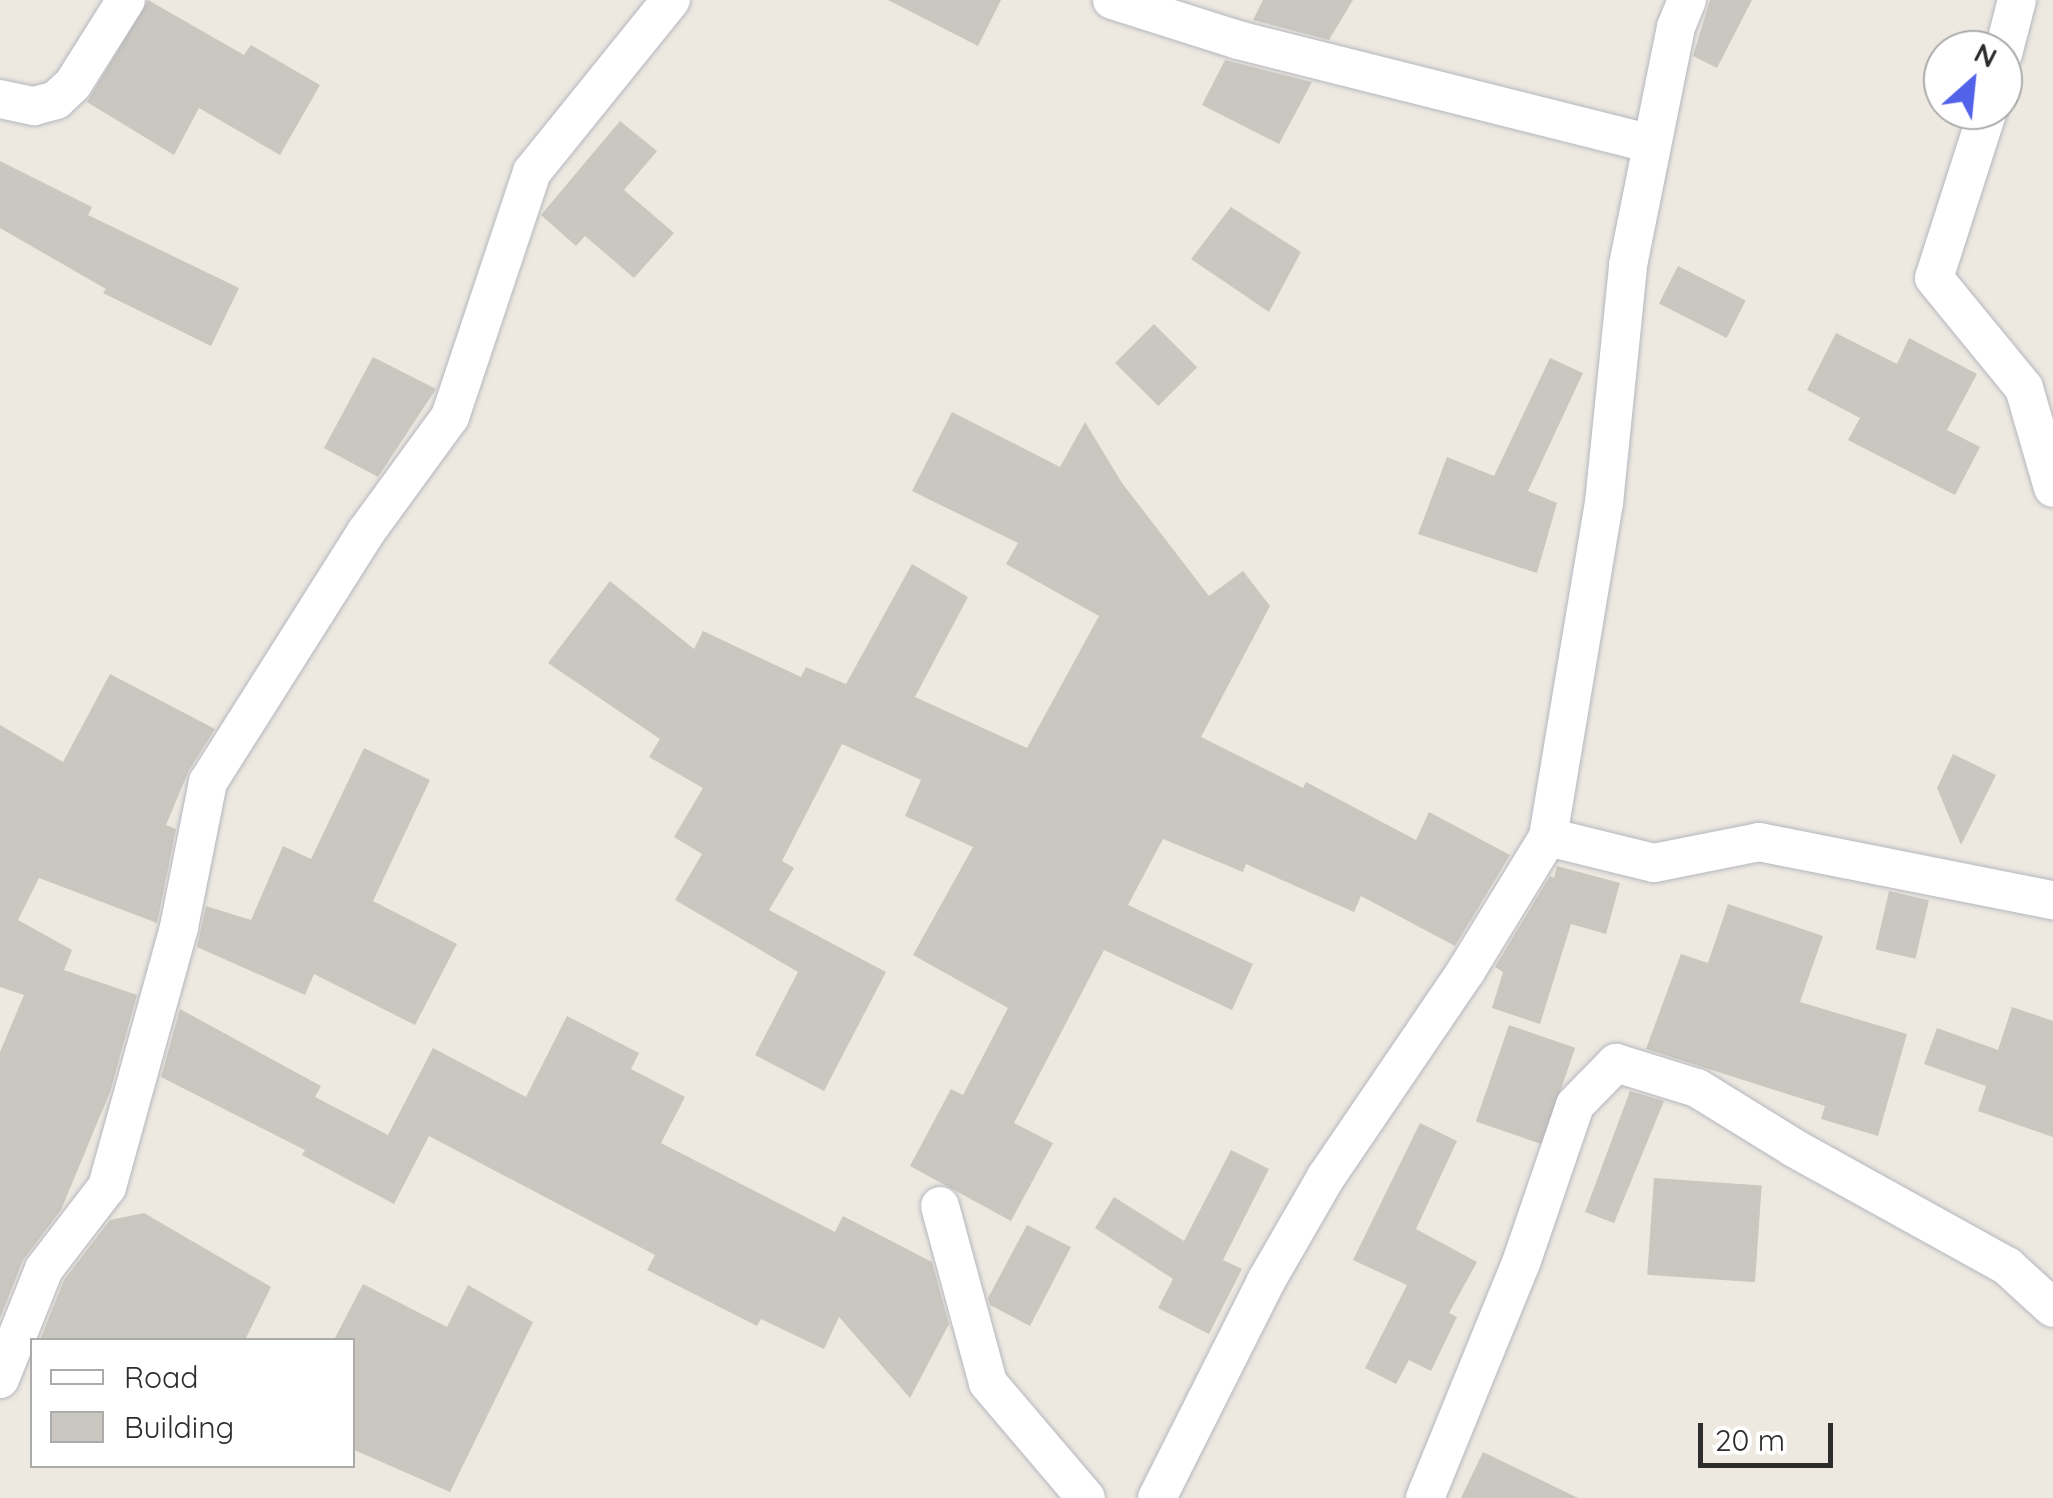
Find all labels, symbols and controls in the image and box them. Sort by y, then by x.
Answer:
north arrow [1923,30,2023,130]
text: N [1969,34,2003,75]
legend [30,1338,355,1468]
text: Road [124,1358,198,1396]
scale bar [1703,1403,1838,1465]
text: Building [124,1408,234,1446]
text: 20 m [1715,1421,1785,1459]

